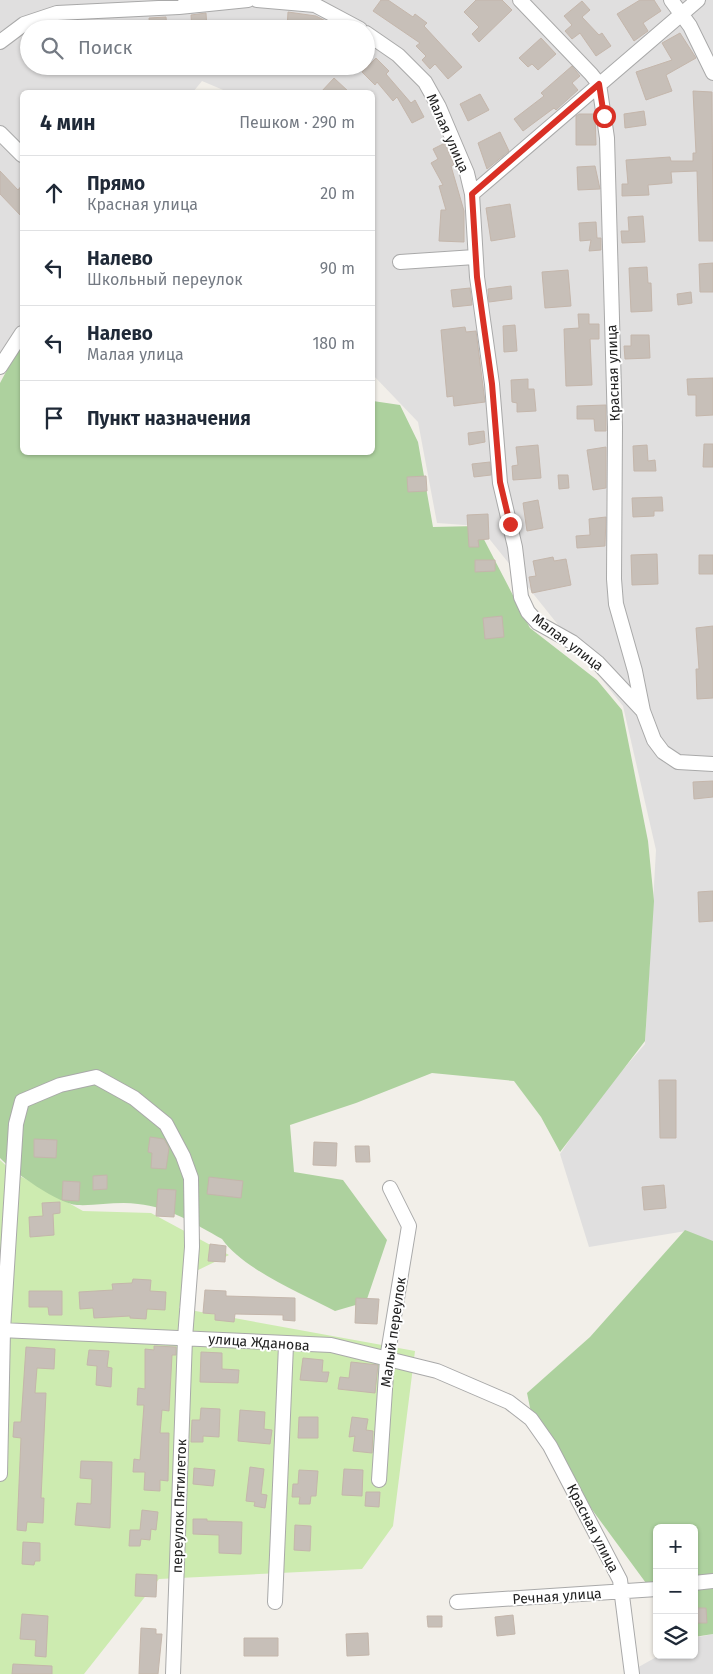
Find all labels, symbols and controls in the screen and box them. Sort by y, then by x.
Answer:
search box [20,20,375,75]
icon: search [38,34,66,62]
text: Поиск [78,36,132,59]
street label: Малая улица [423,91,473,175]
route start [593,105,616,128]
text: 4 мин [40,110,96,136]
text: Пешком · 290 m [239,113,355,132]
text: Прямо [87,172,145,195]
icon: ahead [40,179,68,207]
text: 20 m [320,184,355,203]
text: Красная улица [87,195,198,214]
text: Налево [87,247,153,270]
icon: left [40,254,68,282]
text: 90 m [320,259,355,278]
text: Школьный переулок [87,270,243,289]
text: Налево [87,322,153,345]
street label: Красная улица [603,324,624,422]
icon: left [40,329,68,357]
text: 180 m [312,334,355,353]
text: Малая улица [87,345,184,364]
icon: arrive [40,404,68,432]
text: Пункт назначения [87,407,251,430]
route end [499,513,522,536]
street label: Малая улица [529,610,607,675]
street label: Малый переулок [377,1275,410,1388]
street label: улица Жданова [208,1330,310,1355]
street label: переулок Пятилеток [169,1438,190,1573]
street label: Красная улица [563,1481,622,1575]
map controls [653,1524,698,1659]
button: + [653,1524,698,1569]
button: − [653,1569,698,1614]
street label: Речная улица [512,1585,602,1608]
button: layers [653,1614,698,1659]

